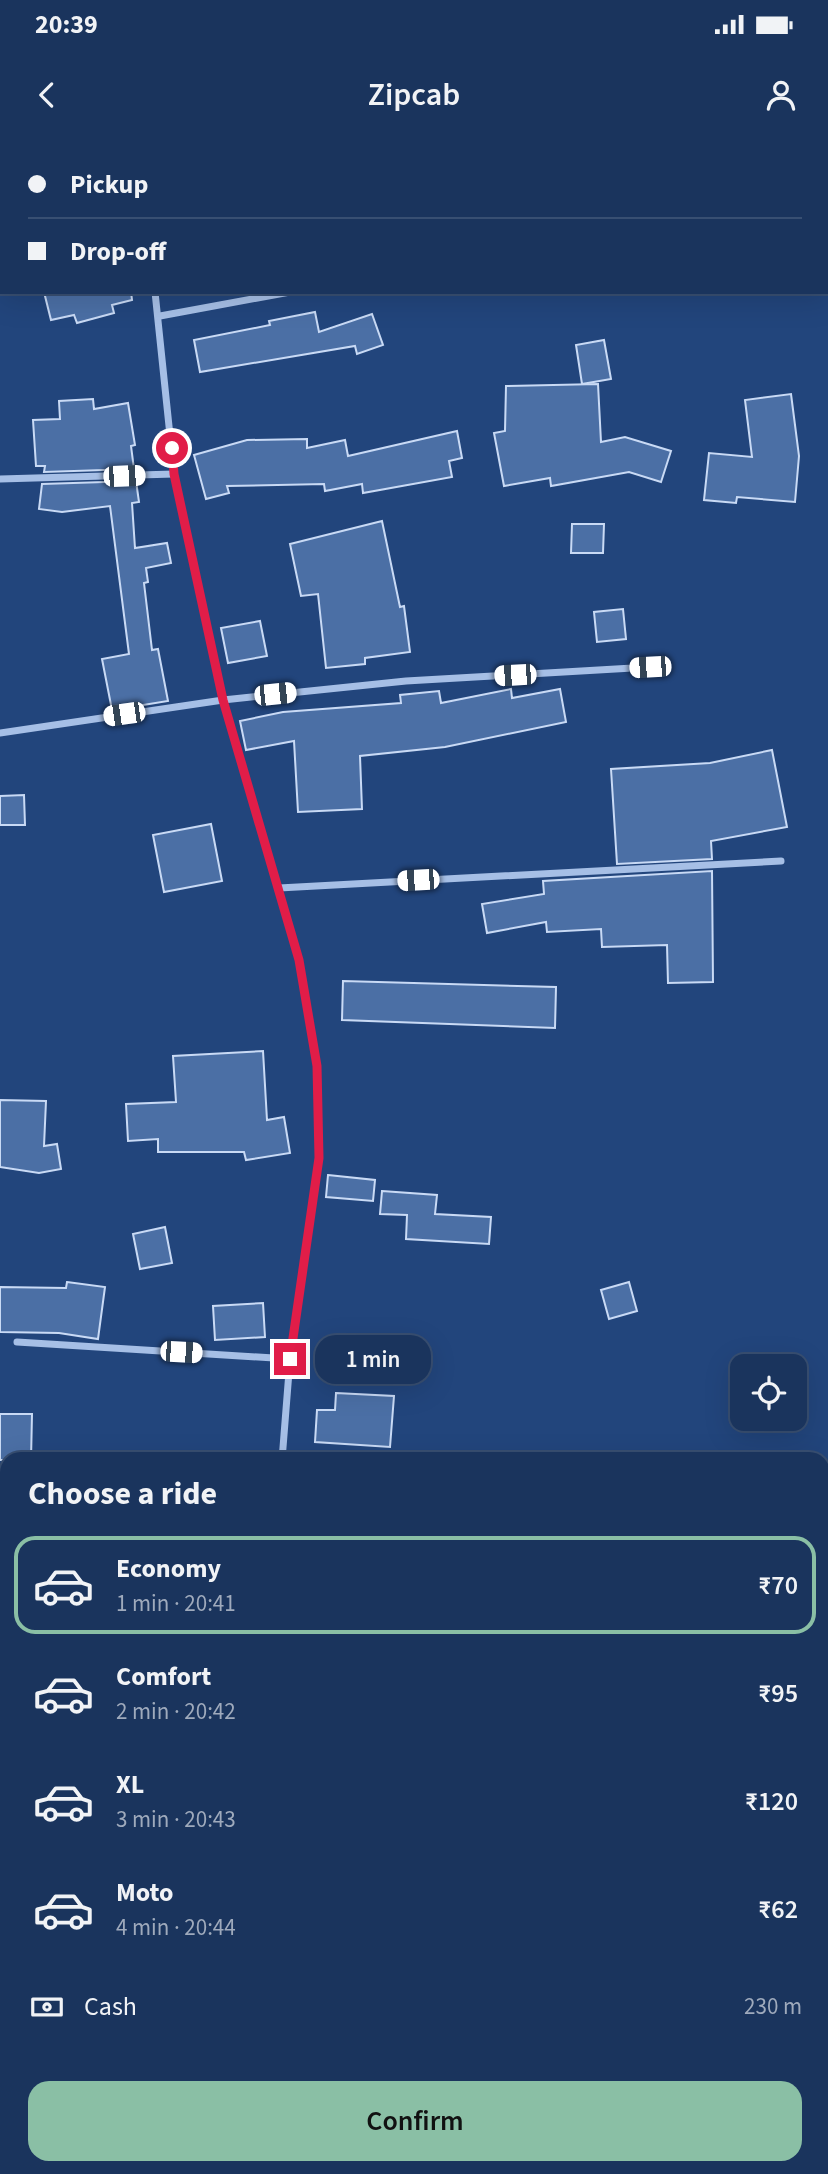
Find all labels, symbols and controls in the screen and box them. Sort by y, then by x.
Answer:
text: 20:39 [35,6,98,43]
text: Zipcab [368,72,460,118]
icon: back [28,76,66,114]
icon: person [762,76,800,114]
text: Pickup [70,166,148,203]
text: Drop-off [70,233,166,270]
route start [156,432,188,464]
car [103,465,146,487]
car [629,655,672,679]
car [494,663,537,687]
car [254,681,297,707]
car [102,701,147,727]
car [397,868,440,892]
callout: 1 min [314,1334,430,1384]
car [160,1340,203,1364]
route end [274,1343,306,1375]
text: 1 min [346,1343,400,1376]
map controls [730,1354,807,1431]
button: locate [730,1354,807,1431]
text: Choose a ride [28,1471,217,1517]
text: Economy [116,1550,221,1587]
icon: car [32,1554,95,1617]
text: ₹70 [758,1567,798,1604]
text: 1 min · 20:41 [116,1587,236,1620]
text: Comfort [116,1658,211,1695]
icon: car [32,1662,95,1725]
text: ₹95 [758,1675,798,1712]
text: 2 min · 20:42 [116,1695,236,1728]
text: XL [116,1766,144,1803]
icon: car [32,1770,95,1833]
text: ₹120 [745,1783,798,1820]
text: 3 min · 20:43 [116,1803,236,1836]
text: Moto [116,1874,173,1911]
icon: car [32,1878,95,1941]
text: ₹62 [758,1891,798,1928]
text: 4 min · 20:44 [116,1911,236,1944]
icon: cash [28,1988,66,2026]
text: Cash [84,1988,137,2025]
text: 230 m [744,1990,802,2023]
button: Confirm [28,2081,802,2161]

